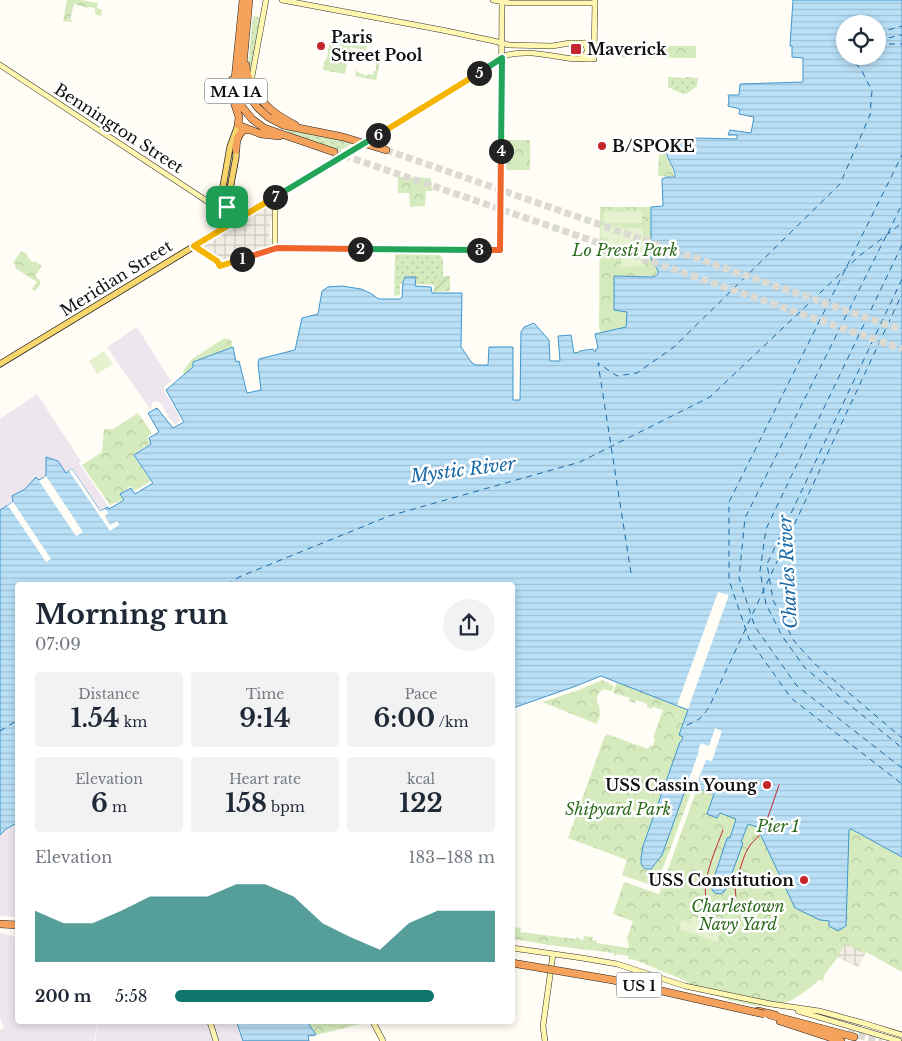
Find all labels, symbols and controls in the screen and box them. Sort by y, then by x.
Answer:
map controls [836,15,886,65]
button: locate [836,15,886,65]
place label: Paris Street Pool [331,27,423,65]
place label: Maverick [587,39,667,59]
marker: Paris Street Pool [315,40,327,52]
marker: Maverick [569,42,583,56]
pin: 5 [466,60,492,86]
text: 5 [475,64,484,82]
road number: MA 1A [205,78,267,104]
street label: Bennington Street [51,79,187,177]
pin: 6 [366,122,390,148]
text: 6 [374,126,383,144]
place label: B/SPOKE [612,136,695,156]
pin: 4 [488,138,514,164]
marker: B/SPOKE [596,140,608,152]
text: 4 [497,142,506,160]
pin: 7 [262,184,288,210]
pin [206,186,248,228]
text: 7 [272,188,279,206]
icon: arrive [213,193,241,221]
street label: Meridian Street [56,236,176,320]
pin: 2 [348,236,372,262]
pin: 3 [466,238,492,262]
text: 2 [356,240,365,258]
park label: Lo Presti Park [571,240,678,260]
text: 3 [475,241,484,259]
pin: 1 [230,246,254,272]
text: 1 [239,250,246,268]
water label: Mystic River [408,453,518,487]
water label: Charles River [774,514,802,629]
text: Morning run [35,597,228,632]
button: share [443,599,495,651]
text: 07:09 [35,634,81,654]
text: Distance [78,685,140,703]
text: Time [246,685,284,703]
text: Pace [405,685,437,703]
text: 1.54 [71,703,120,734]
text: 9:14 [239,703,291,734]
text: 6:00 [373,703,435,734]
text: km [120,713,147,731]
text: /km [435,713,469,731]
text: Elevation [75,770,143,788]
text: Heart rate [229,770,301,788]
text: kcal [407,770,435,788]
place label: USS Cassin Young [605,775,758,795]
marker: USS Cassin Young [761,779,773,791]
text: 6 [91,788,108,819]
text: 158 [225,788,267,819]
text: 122 [399,788,443,819]
text: m [108,798,127,816]
text: bpm [267,798,305,816]
park label: Shipyard Park [565,799,671,819]
park label: Pier 1 [756,816,799,836]
text: Elevation [35,847,112,867]
text: 183–188 m [408,847,495,867]
place label: USS Constitution [648,870,794,890]
marker: USS Constitution [798,874,810,886]
park label: Charlestown Navy Yard [691,896,785,934]
road number: US 1 [616,972,662,998]
text: 200 m [35,986,92,1006]
text: 5:58 [115,986,147,1006]

